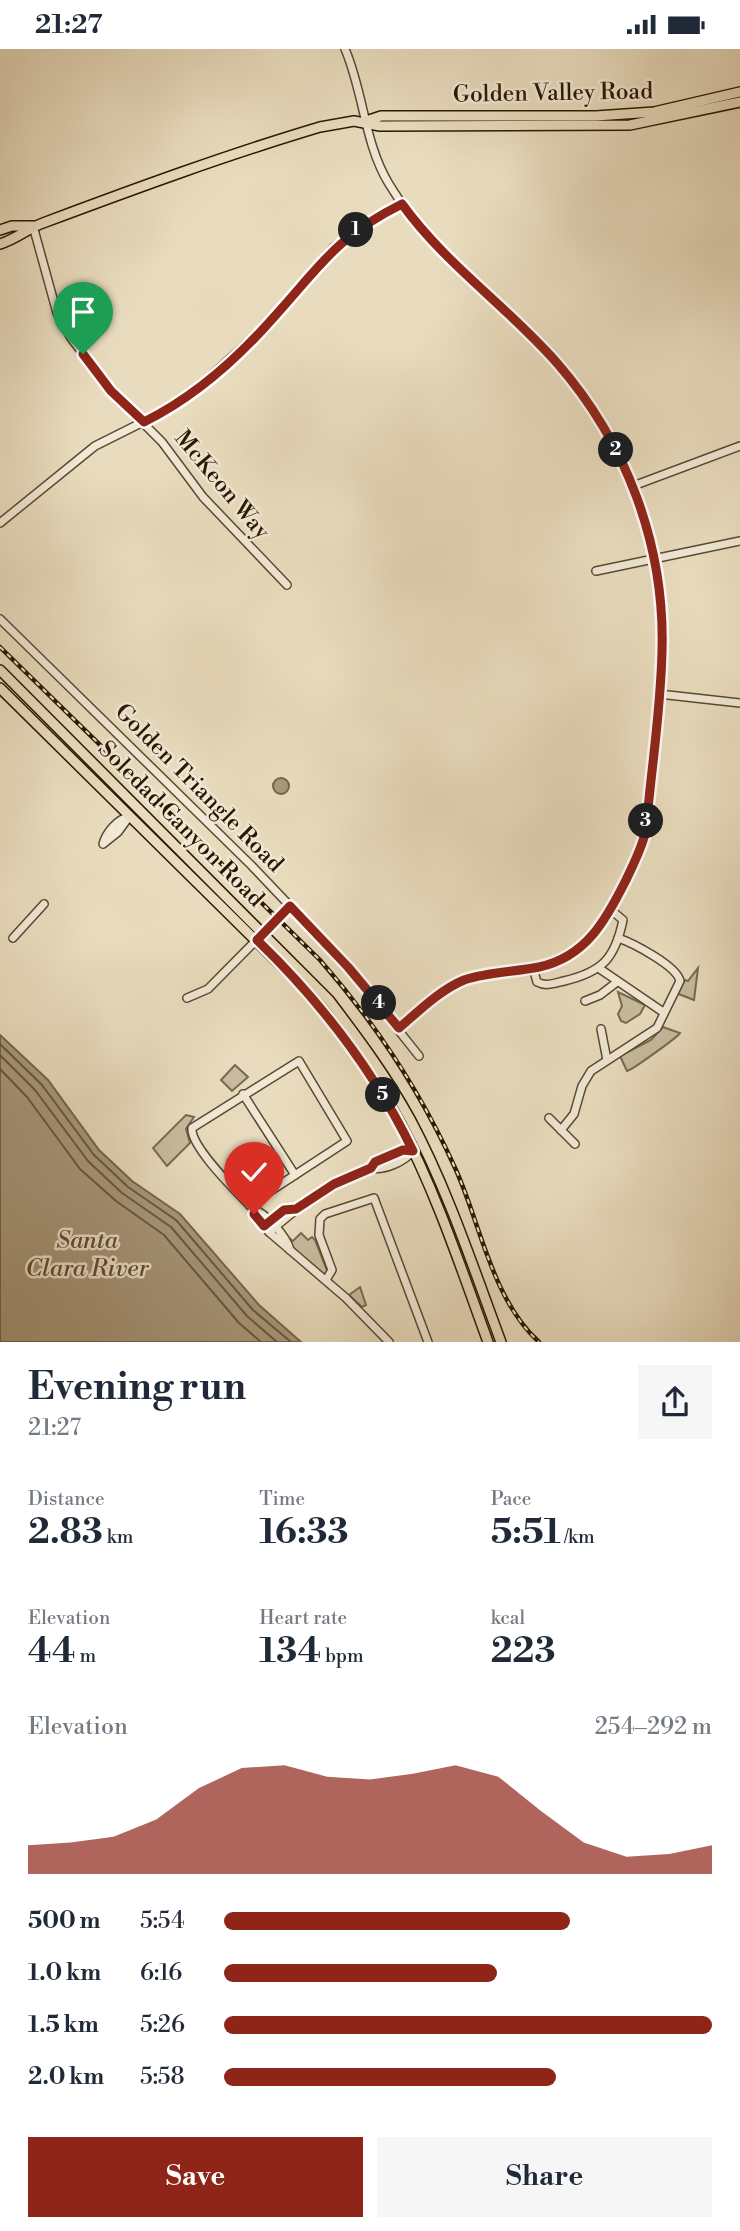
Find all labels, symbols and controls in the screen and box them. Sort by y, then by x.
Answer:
text: 21:27 [35,9,103,41]
street label: Golden Valley Road [453,77,653,109]
pin: 1 [338,213,374,247]
text: 1 [351,217,360,241]
pin [53,282,113,354]
icon: arrive [64,293,102,331]
street label: McKeon Way [168,425,276,546]
pin: 2 [598,433,634,467]
text: 2 [610,437,621,461]
street label: Golden Triangle Road [109,698,289,878]
street label: Soledad Canyon Road [92,735,270,913]
pin: 3 [628,803,664,839]
text: 3 [640,808,651,832]
pin: 4 [362,985,396,1021]
text: 4 [372,990,385,1014]
pin: 5 [366,1077,400,1113]
text: 5 [377,1082,388,1106]
pin [224,1142,284,1214]
icon: check [235,1153,273,1191]
water label: Santa Clara River [25,1226,149,1284]
text: Evening run [28,1364,246,1411]
button: share [638,1365,712,1439]
text: 21:27 [28,1414,81,1442]
text: Distance [28,1487,105,1511]
text: Time [259,1487,305,1511]
text: Pace [491,1487,531,1511]
text: 2.83 [28,1511,103,1554]
text: 16:33 [259,1511,349,1554]
text: 5:51 [491,1511,560,1554]
text: km [103,1525,133,1549]
text: /km [560,1525,595,1549]
text: Elevation [28,1606,110,1630]
text: Heart rate [259,1606,347,1630]
text: kcal [491,1606,525,1630]
text: 44 [28,1630,75,1673]
text: 134 [259,1630,321,1673]
text: 223 [491,1630,555,1673]
text: m [75,1644,96,1668]
text: bpm [321,1644,364,1668]
text: Elevation [28,1713,128,1741]
text: 254–292 m [595,1713,712,1741]
text: 500 m [28,1907,100,1935]
text: 5:54 [140,1907,185,1935]
text: 1.0 km [28,1959,101,1987]
text: 6:16 [140,1959,182,1987]
text: 1.5 km [28,2011,99,2039]
text: 5:26 [140,2011,185,2039]
text: 2.0 km [28,2063,104,2091]
text: 5:58 [140,2063,185,2091]
button: Save [28,2137,363,2217]
button: Share [377,2137,712,2217]

